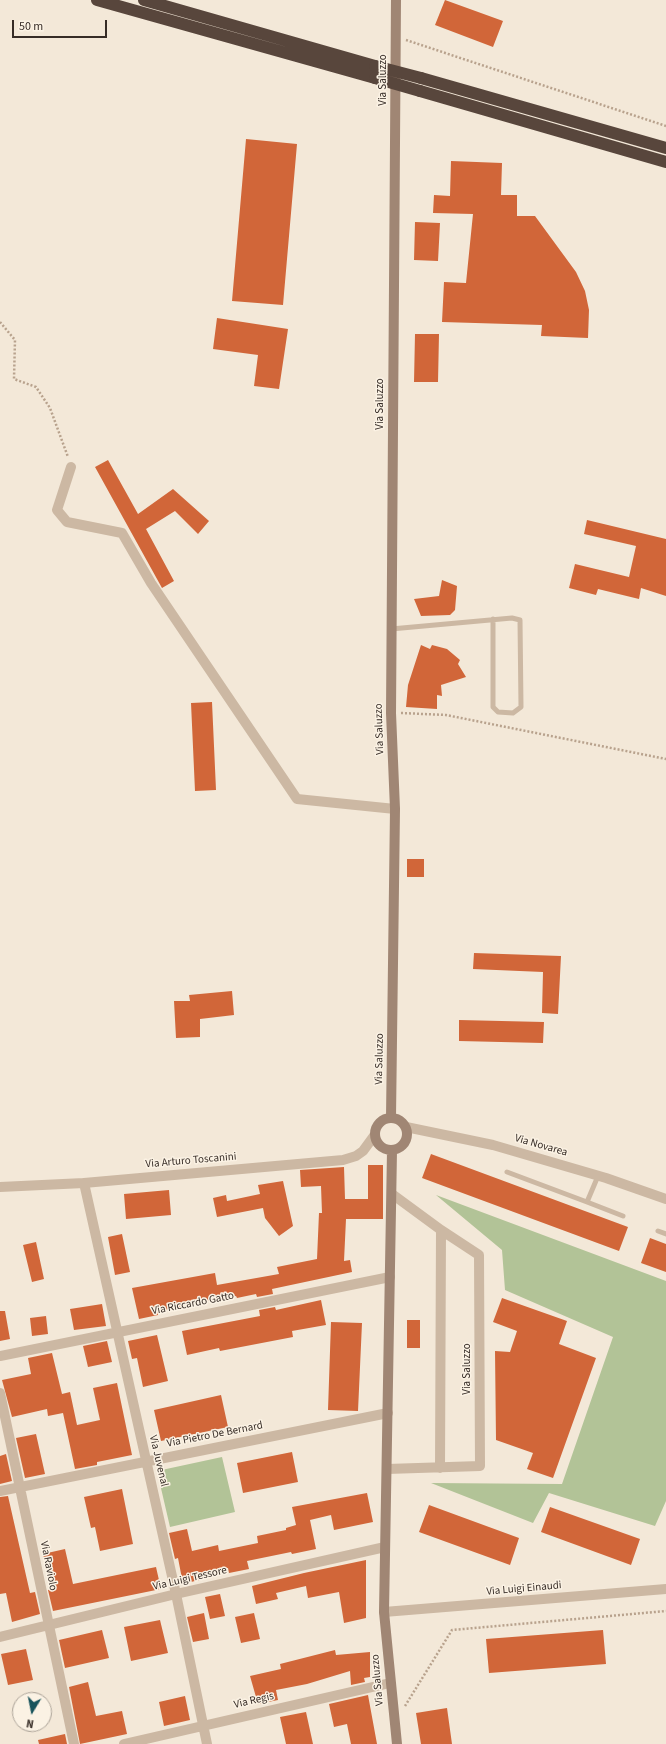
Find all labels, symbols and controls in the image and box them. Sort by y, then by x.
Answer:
scale bar [14,12,109,38]
text: 50 m [19,18,43,35]
street label: Via Saluzzo [377,54,391,106]
street label: Via Saluzzo [374,378,388,430]
street label: Via Saluzzo [373,703,387,755]
street label: Via Saluzzo [373,1033,387,1085]
street label: Via Novarea [513,1132,569,1160]
street label: Via Arturo Toscanini [145,1150,237,1172]
street label: Via Riccardo Gatto [151,1290,235,1318]
street label: Via Saluzzo [461,1343,475,1395]
street label: Via Pietro De Bernard [166,1419,264,1451]
street label: Via Juvenal [146,1434,170,1488]
street label: Via Raviolo [37,1540,59,1592]
street label: Via Luigi Tessore [152,1564,228,1594]
street label: Via Luigi Einaudi [486,1579,562,1599]
street label: Via Saluzzo [369,1654,387,1706]
street label: Via Regis [233,1690,275,1712]
north arrow [12,1692,52,1732]
text: N [25,1715,35,1731]

